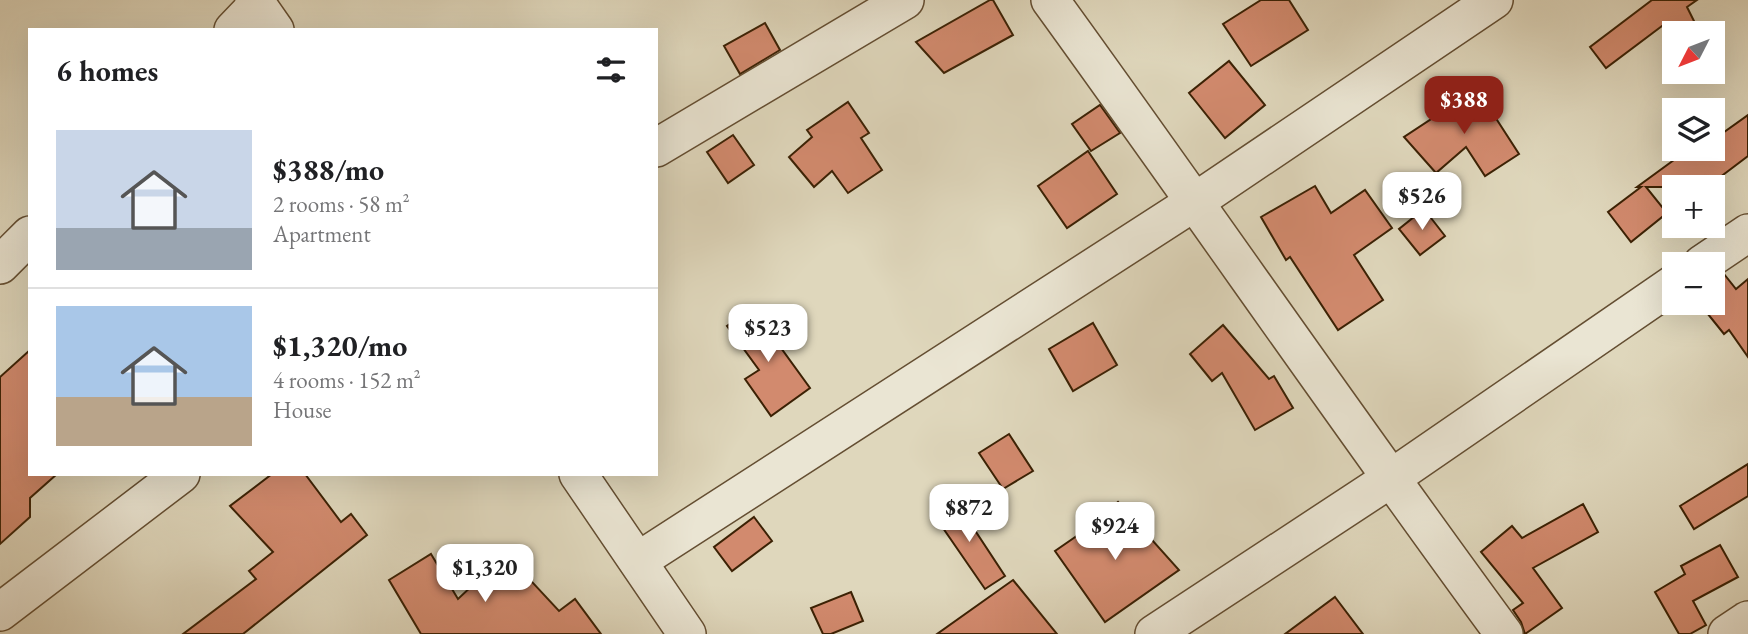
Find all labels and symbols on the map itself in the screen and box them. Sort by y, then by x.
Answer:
north arrow [1662,21,1726,84]
pin: $388 [1423,76,1505,136]
pin: $526 [1381,173,1463,232]
pin: $523 [727,304,809,364]
pin: $872 [928,484,1010,544]
pin: $924 [1074,503,1156,562]
pin: $1,320 [428,544,542,604]

